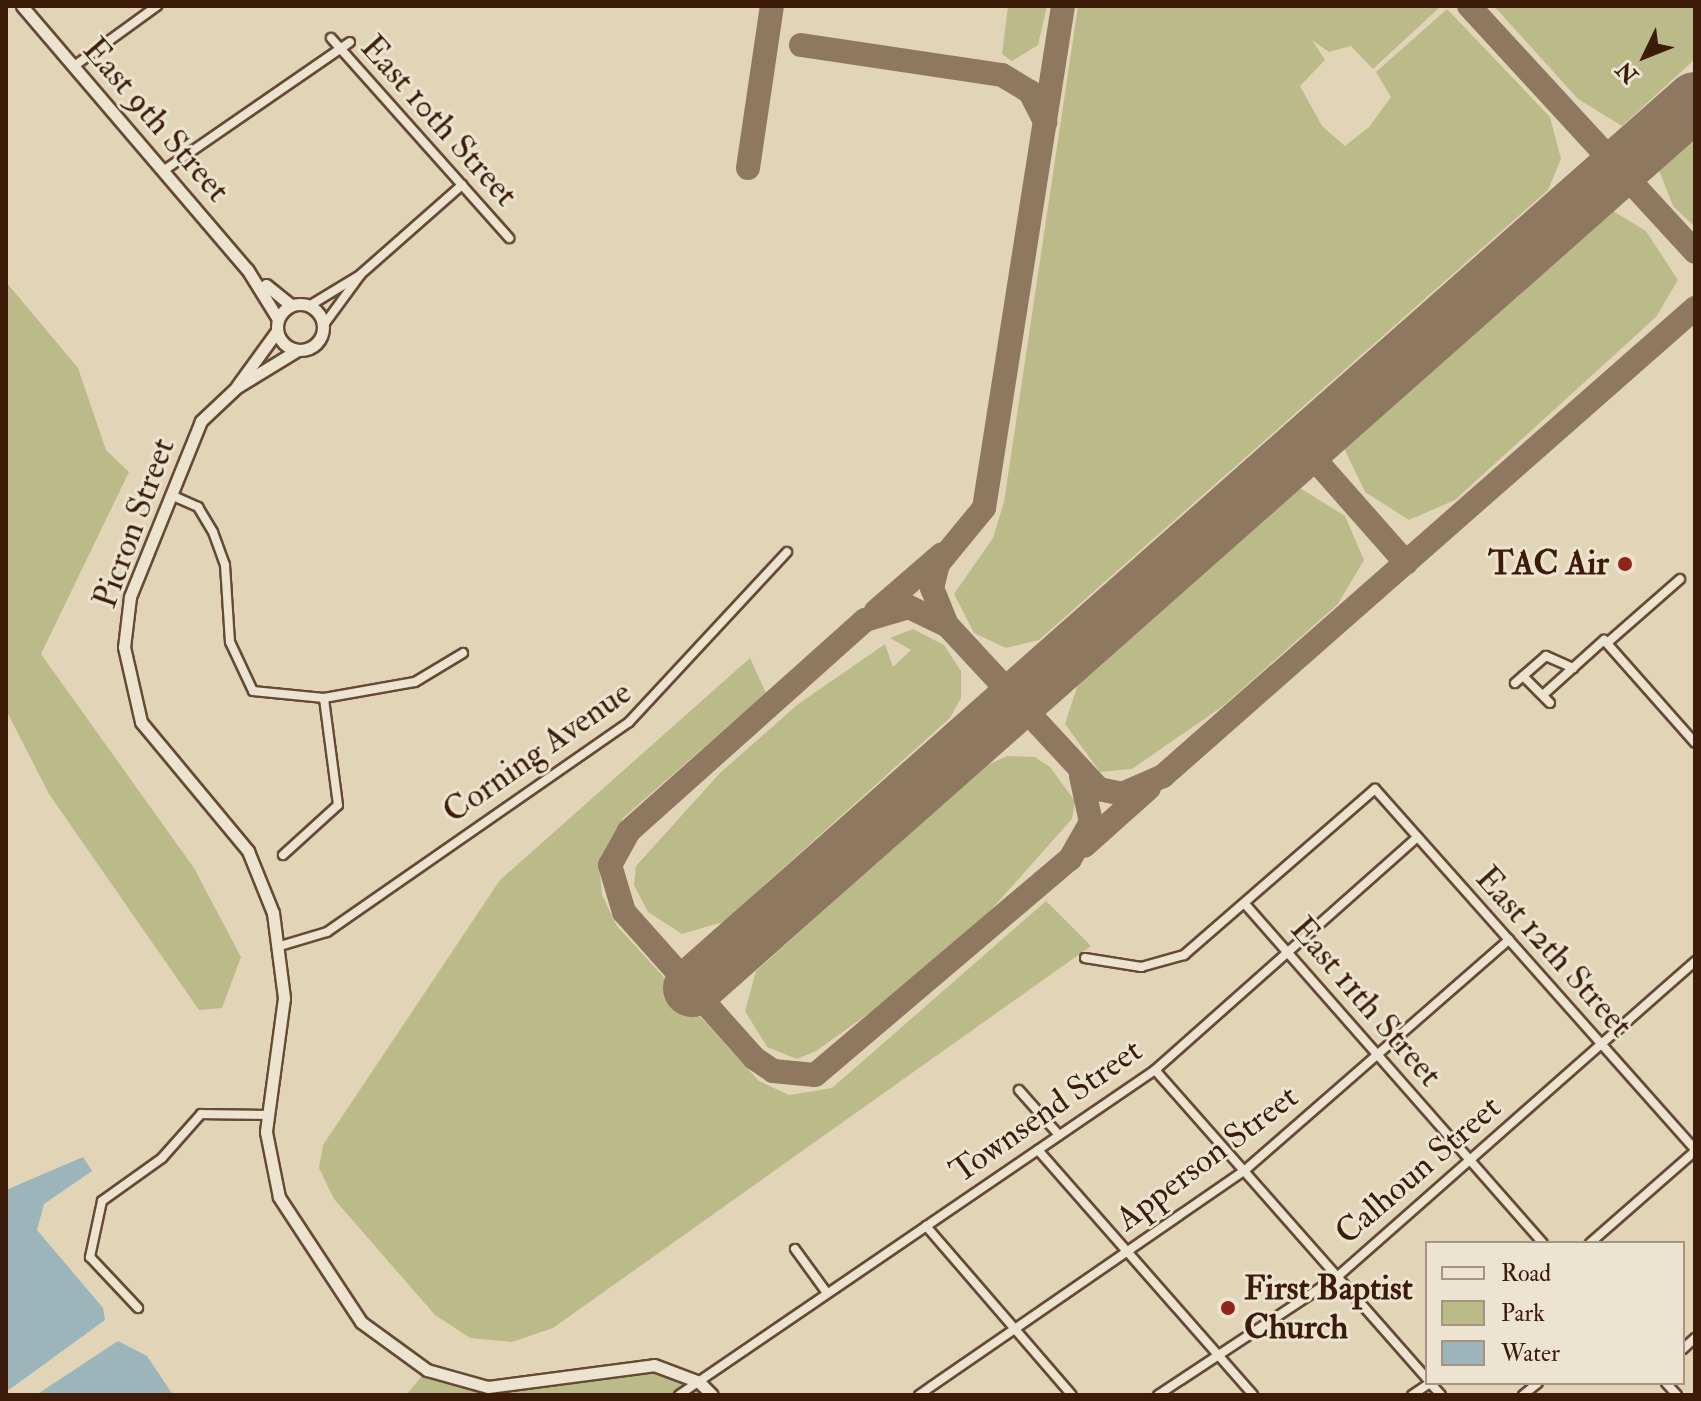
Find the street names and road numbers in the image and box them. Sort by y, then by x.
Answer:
street label: East 10th Street [352,27,526,215]
street label: East 9th Street [74,30,238,210]
street label: Picron Street [84,432,184,614]
street label: Corning Avenue [435,672,639,832]
street label: East 12th Street [1467,858,1641,1046]
street label: East 11th Street [1282,909,1450,1095]
street label: Townsend Street [942,1030,1150,1192]
street label: Apperson Street [1108,1076,1306,1240]
street label: Calhoun Street [1327,1087,1509,1253]

